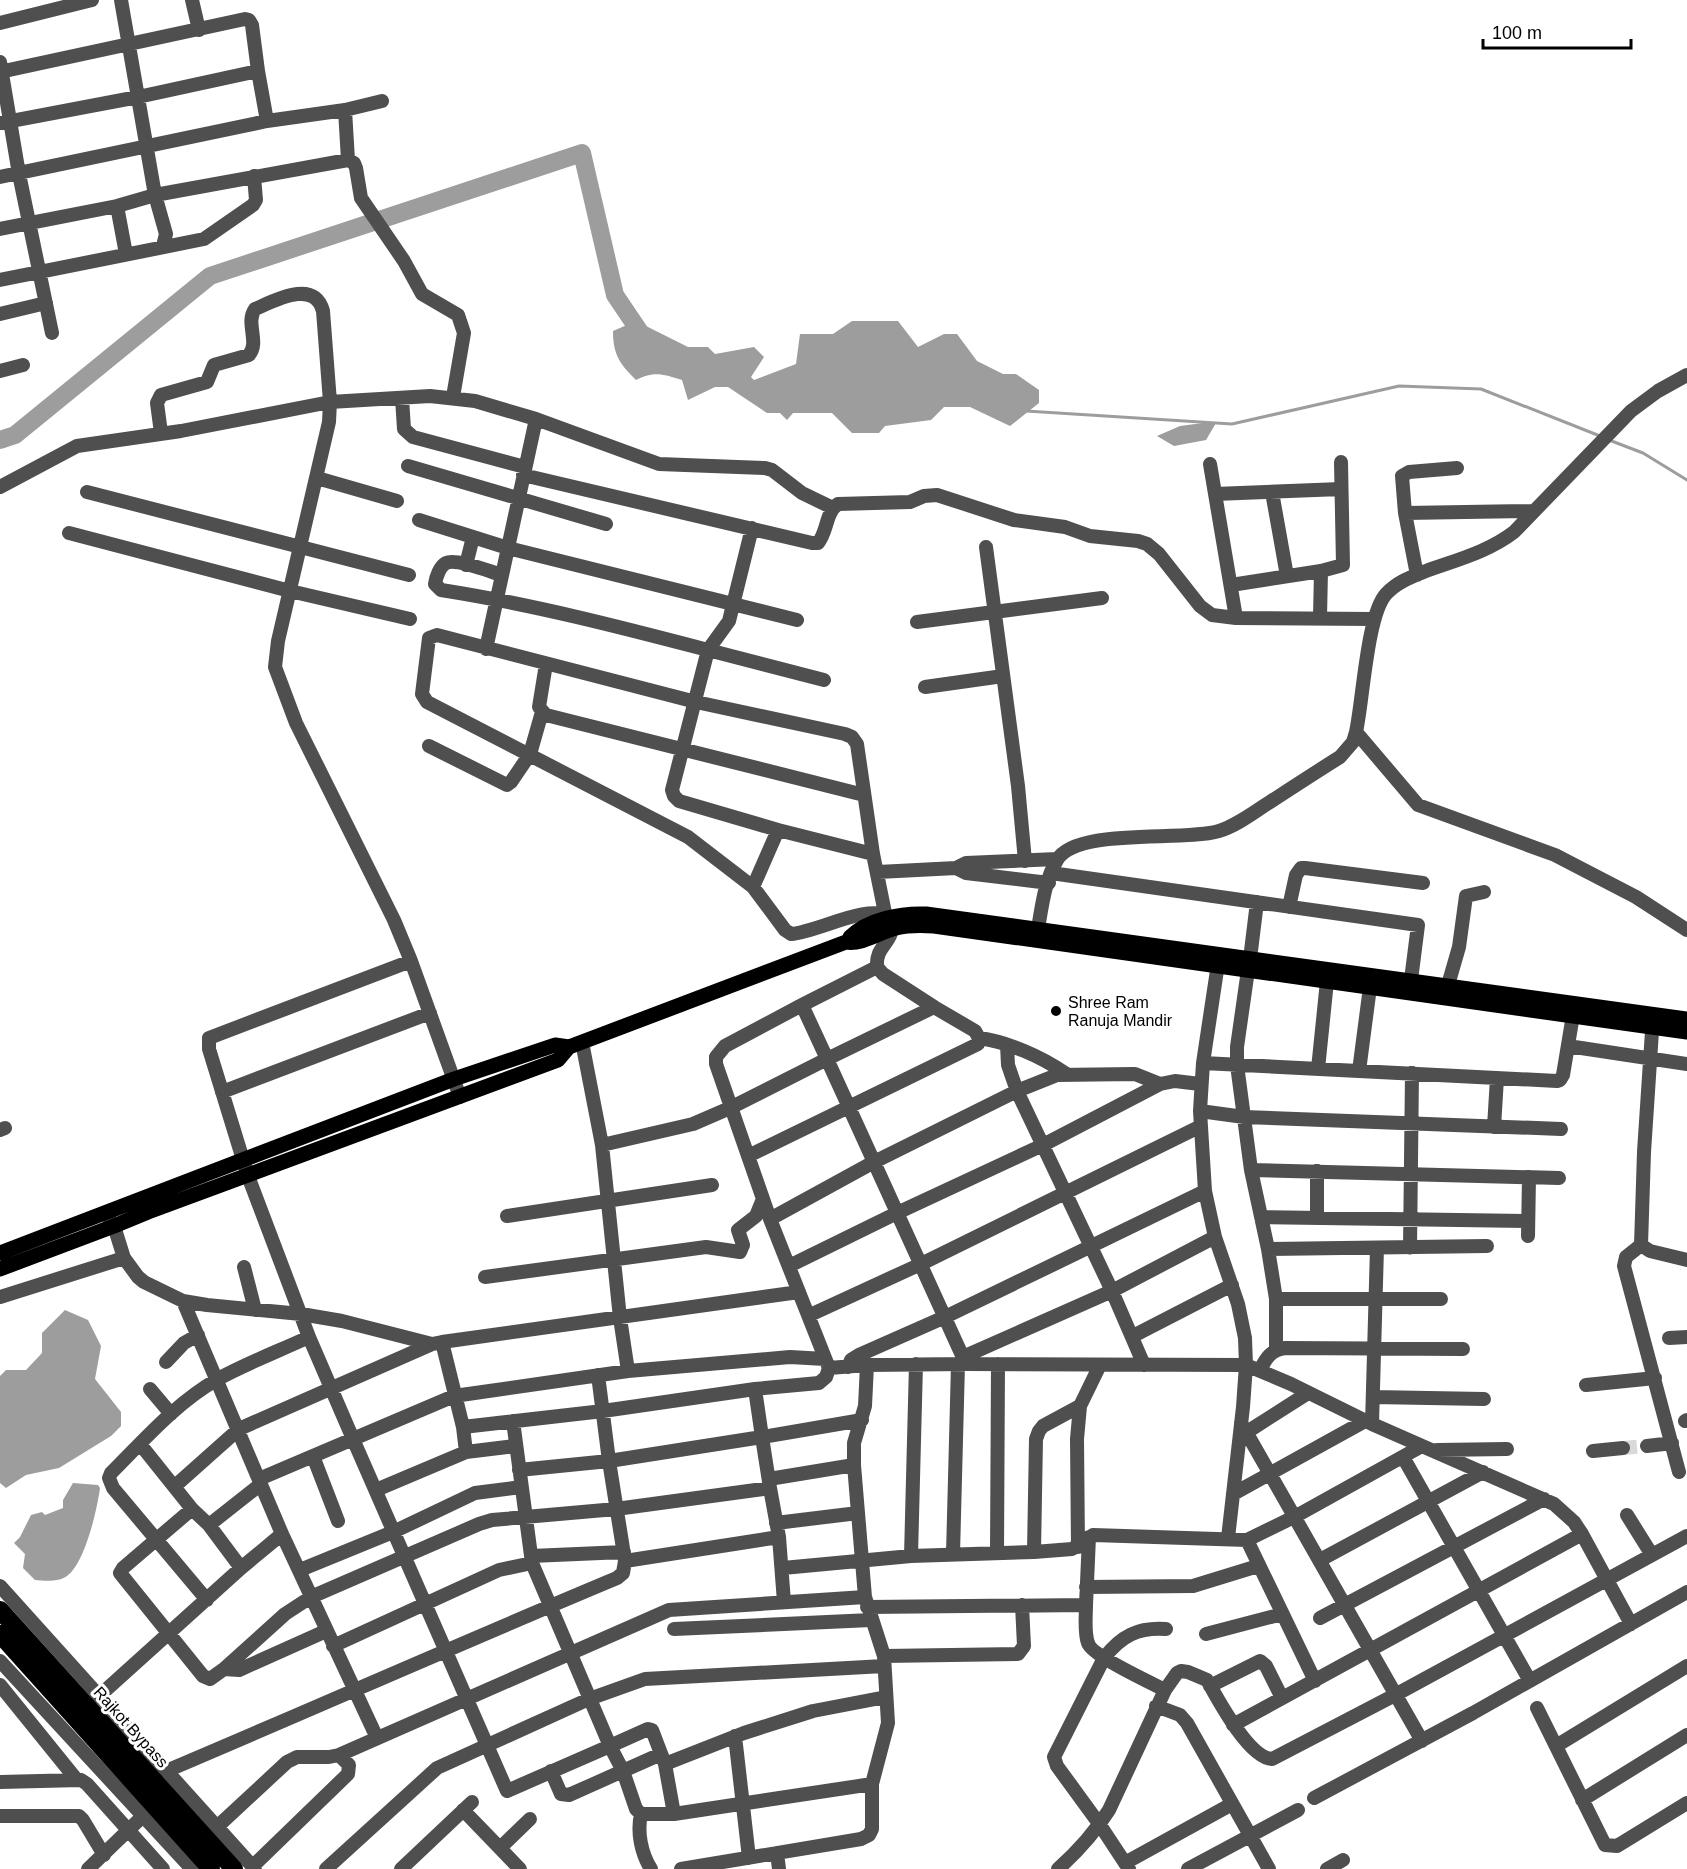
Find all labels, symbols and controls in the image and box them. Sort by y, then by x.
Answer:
scale bar [1483,12,1632,50]
text: 100 m [1492,23,1542,43]
place label: Shree Ram Ranuja Mandir [1068,994,1173,1029]
marker: Shree Ram Ranuja Mandir [1049,1004,1063,1018]
street label: Rajkot Bypass [90,1683,172,1771]

